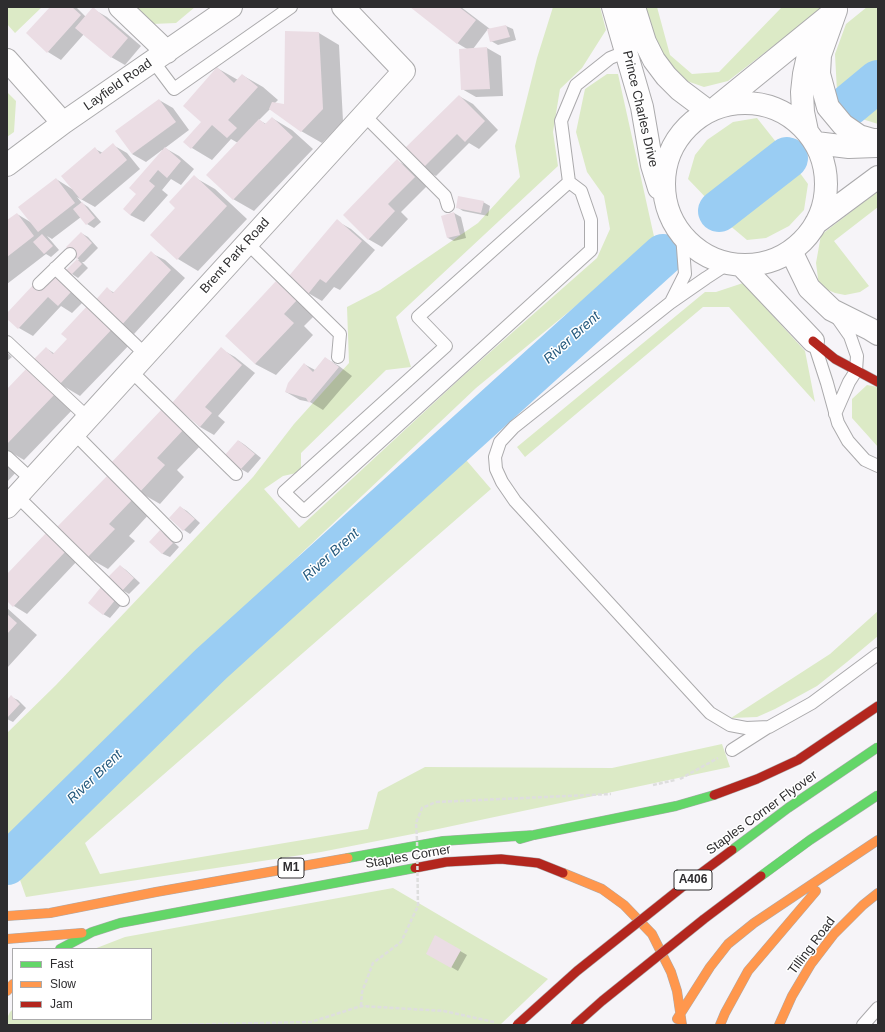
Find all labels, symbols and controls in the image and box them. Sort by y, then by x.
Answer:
street label: Prince Charles Drive [619,49,661,169]
street label: Layfield Road [81,56,155,114]
street label: Brent Park Road [197,215,273,297]
water label: River Brent [540,308,604,368]
water label: River Brent [299,525,363,585]
water label: River Brent [64,747,126,807]
street label: Staples Corner Flyover [704,768,820,858]
street label: Staples Corner [364,842,452,872]
road number: M1 [278,858,304,878]
road number: A406 [674,870,712,890]
street label: Tilling Road [785,914,839,978]
legend [12,948,152,1020]
text: Fast [50,957,73,971]
text: Slow [50,977,76,991]
text: Jam [50,997,73,1011]

